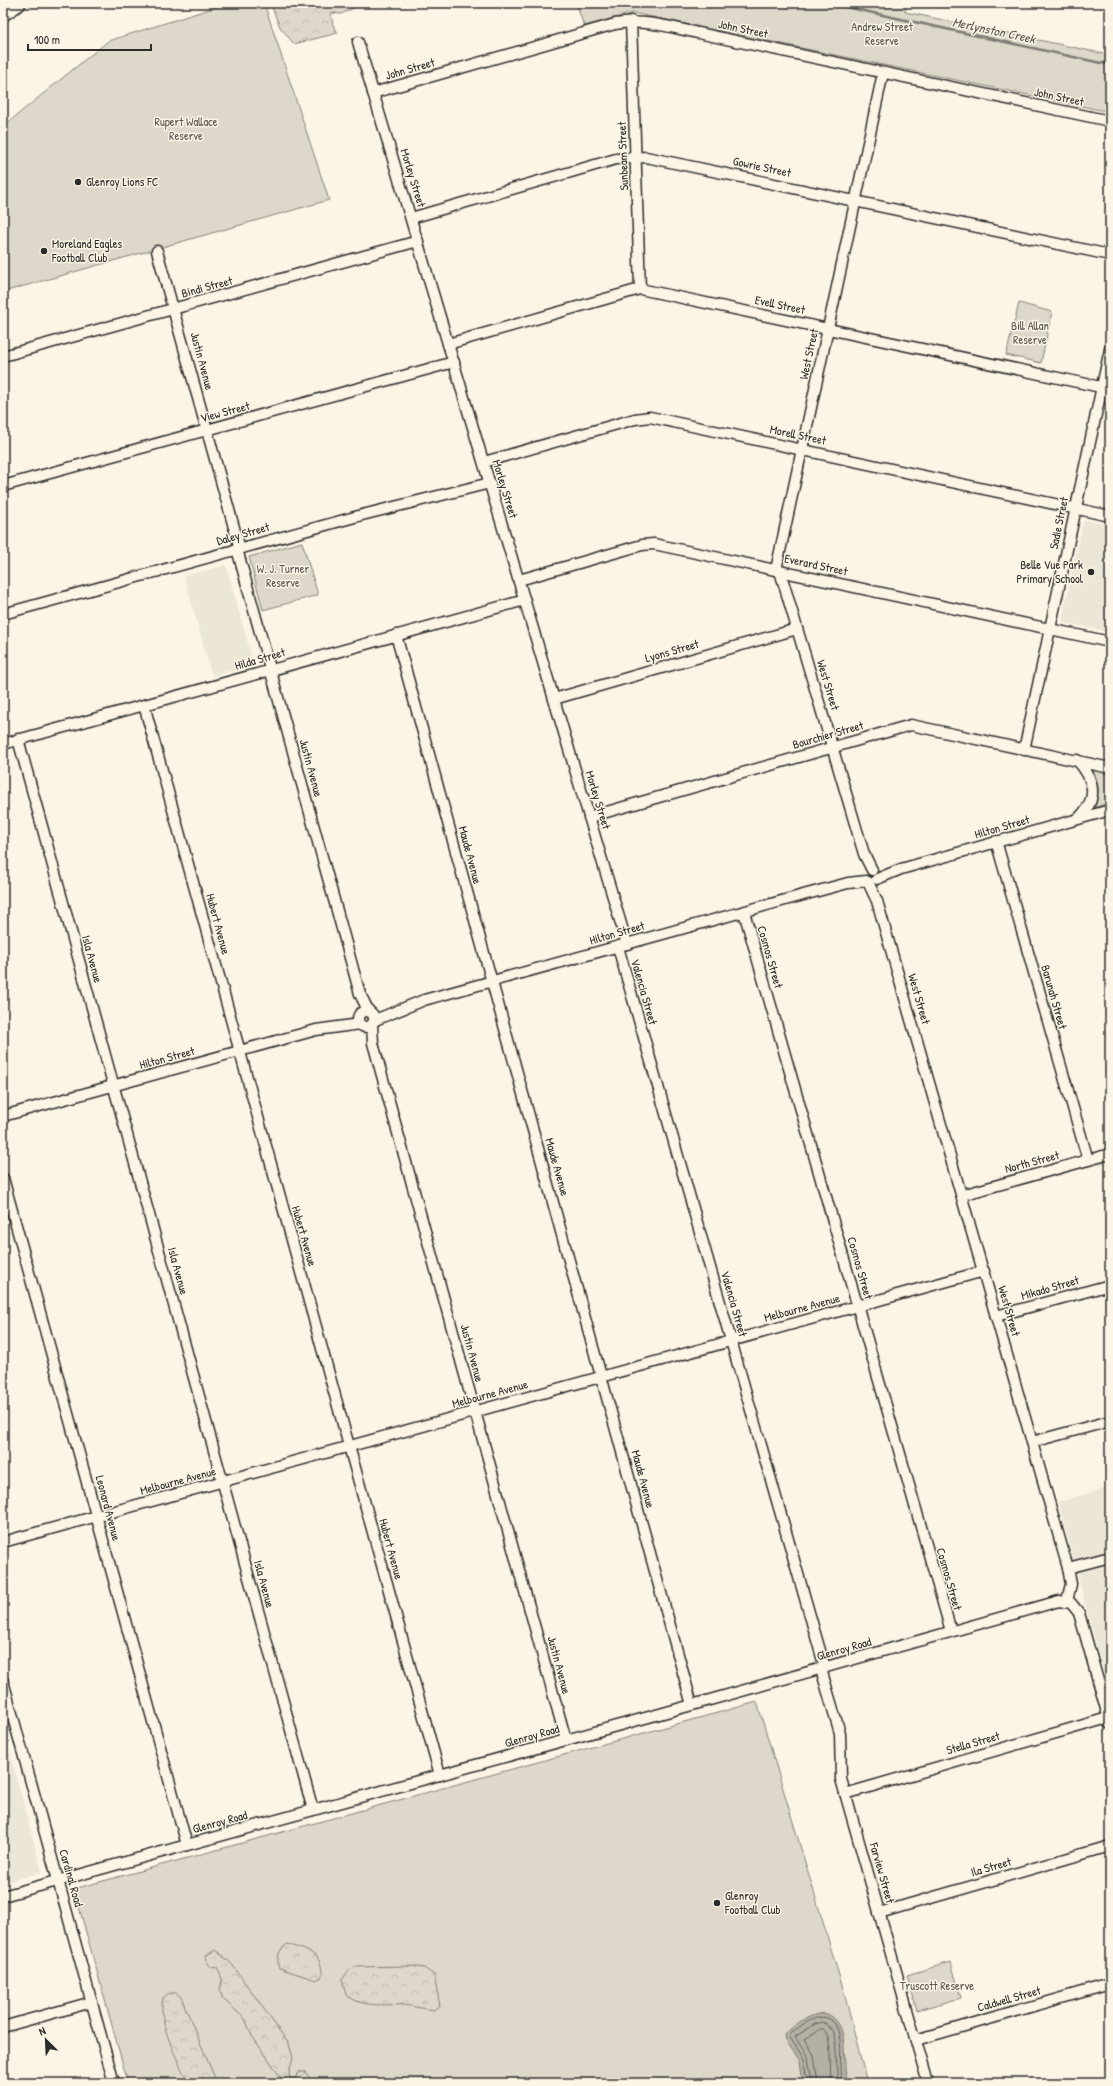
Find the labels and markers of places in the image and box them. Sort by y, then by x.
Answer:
place label: Glenroy Lions FC [86,173,159,190]
marker: Glenroy Lions FC [73,177,83,187]
place label: Moreland Eagles Football Club [51,235,122,266]
marker: Moreland Eagles Football Club [39,246,49,256]
place label: Belle Vue Park Primary School [1017,556,1084,587]
marker: Belle Vue Park Primary School [1086,567,1096,577]
place label: Glenroy Football Club [724,1887,780,1918]
marker: Glenroy Football Club [712,1898,722,1908]

